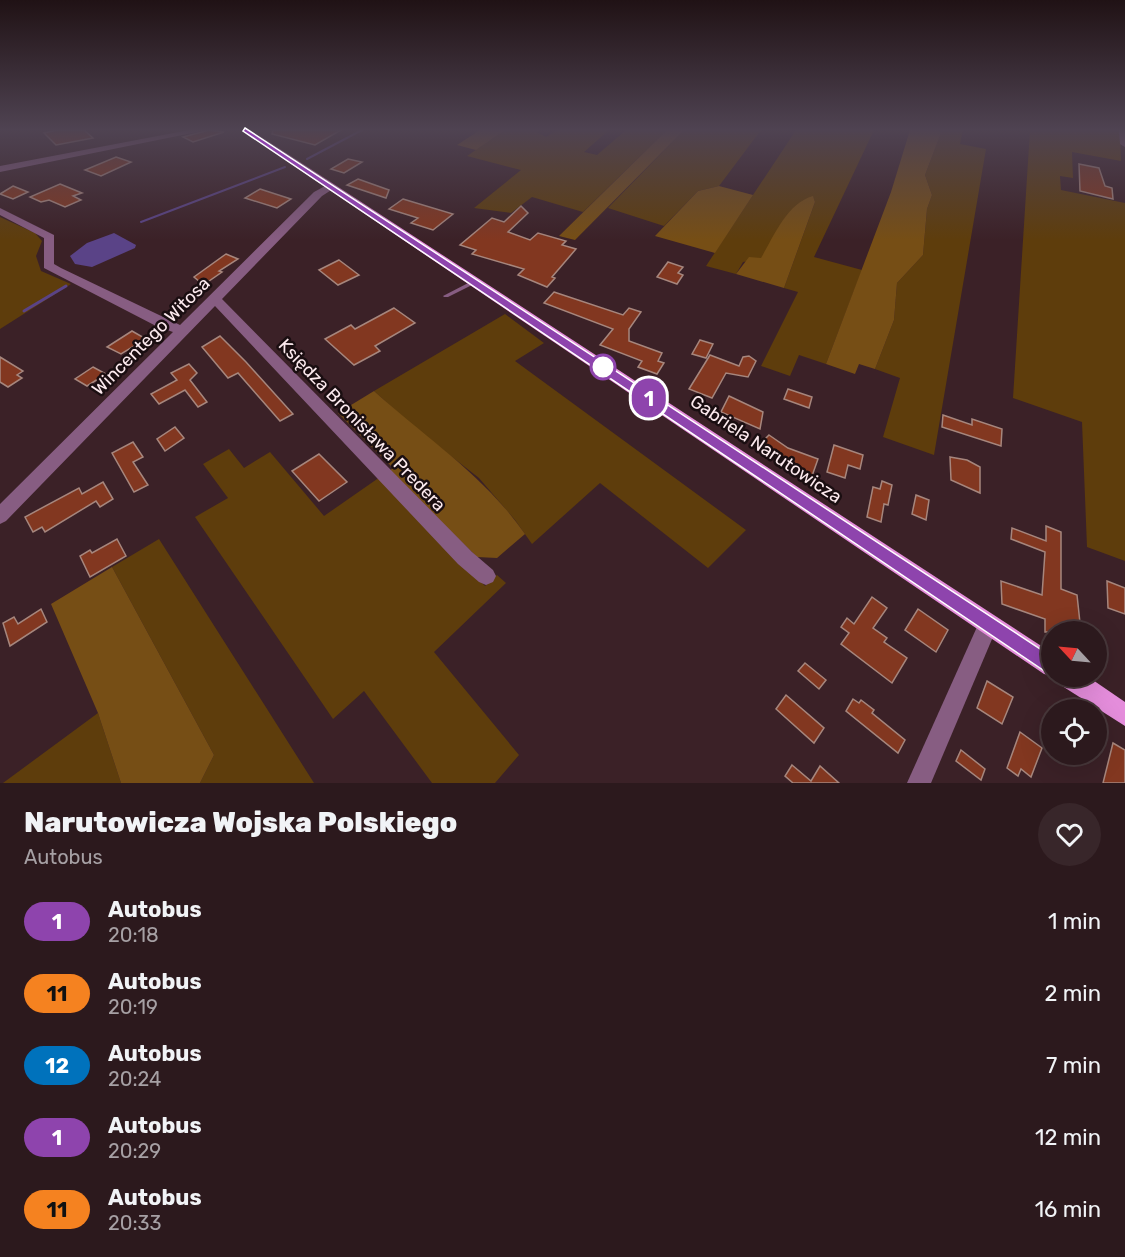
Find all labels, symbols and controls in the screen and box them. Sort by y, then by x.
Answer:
street label: Wincentego Witosa [87,272,215,400]
street label: Księdza Bronisława Predera [274,334,450,516]
unlabelled marker [590,354,616,380]
line badge: 1 [630,378,668,418]
text: 1 [644,386,654,411]
street label: Gabriela Narutowicza [686,390,846,508]
north arrow [1041,621,1107,687]
map controls [1041,621,1107,765]
button: locate [1041,699,1107,765]
button: heart [1038,803,1101,866]
text: Narutowicza Wojska Polskiego [24,806,457,839]
text: Autobus [24,845,103,869]
text: Autobus [108,896,202,923]
text: 1 min [1048,908,1101,935]
text: 1 [52,909,62,934]
text: 20:18 [108,923,159,947]
text: Autobus [108,968,202,995]
text: 2 min [1044,980,1101,1007]
text: 11 [47,981,67,1006]
text: 20:19 [108,995,158,1019]
text: Autobus [108,1040,202,1067]
text: 7 min [1046,1052,1101,1079]
text: 12 [45,1053,69,1078]
text: 20:24 [108,1067,162,1091]
text: Autobus [108,1112,202,1139]
text: 12 min [1035,1124,1101,1151]
text: 1 [52,1125,62,1150]
text: 20:29 [108,1139,161,1163]
text: Autobus [108,1184,202,1211]
text: 16 min [1035,1196,1101,1223]
text: 11 [47,1197,67,1222]
text: 20:33 [108,1211,162,1235]

